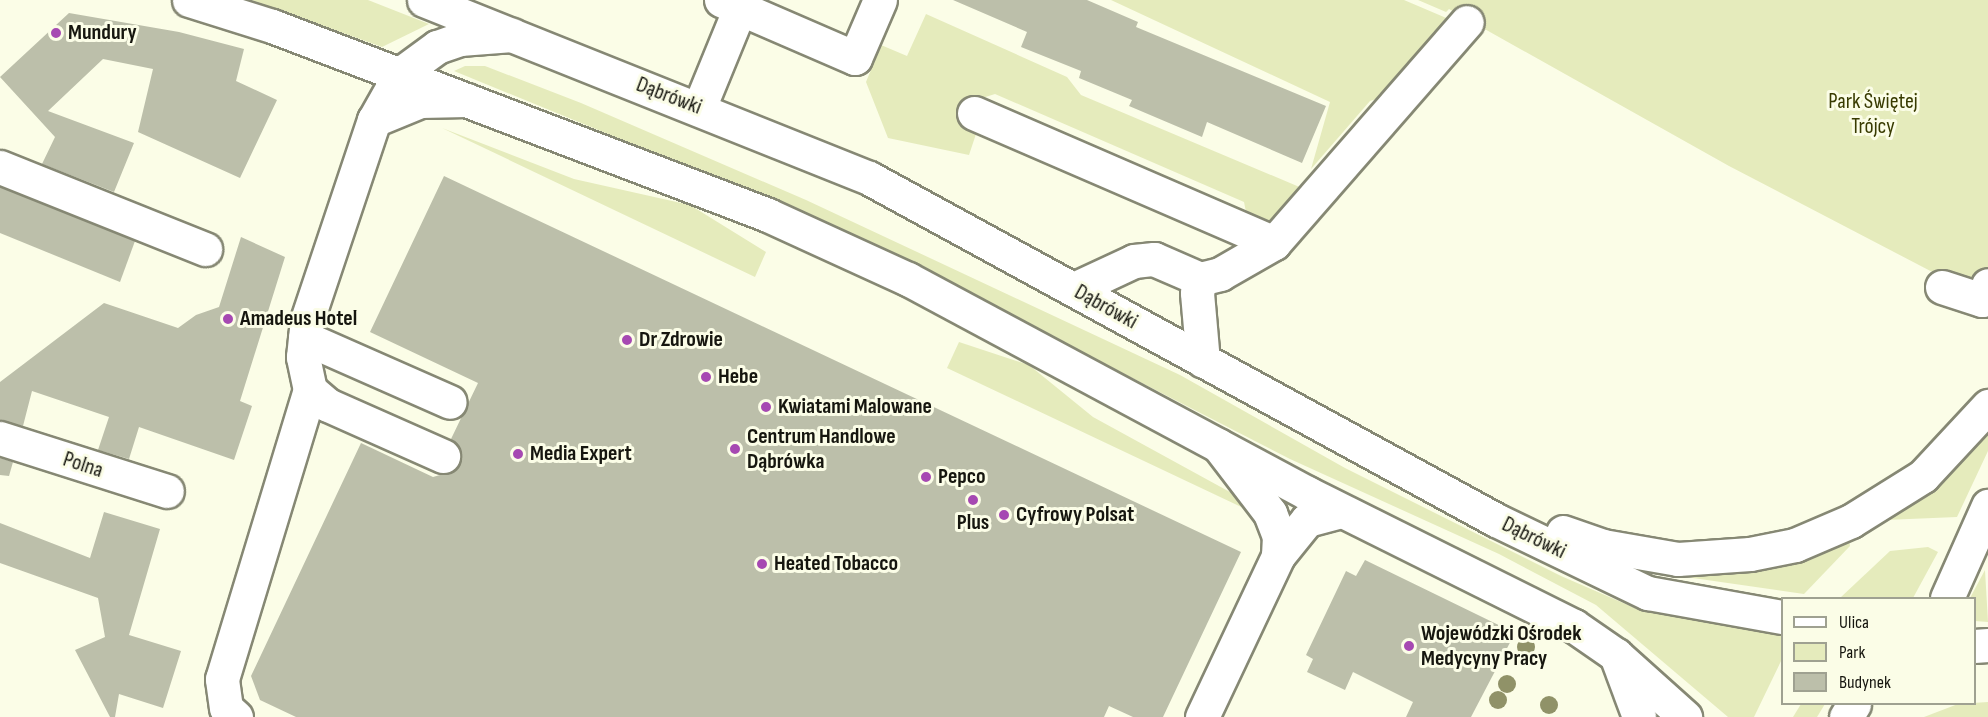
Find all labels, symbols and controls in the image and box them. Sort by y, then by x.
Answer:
place label: Mundury [68,20,137,46]
marker: Mundury [49,26,63,40]
street label: Dąbrówki [632,71,706,121]
park label: Park Świętej Trójcy [1828,88,1918,140]
street label: Dąbrówki [1070,279,1142,335]
place label: Amadeus Hotel [240,306,357,332]
marker: Amadeus Hotel [221,312,235,326]
place label: Dr Zdrowie [639,327,723,353]
marker: Dr Zdrowie [620,333,634,347]
place label: Hebe [718,364,758,390]
marker: Hebe [699,370,713,384]
place label: Kwiatami Malowane [778,394,932,420]
marker: Kwiatami Malowane [759,400,773,414]
place label: Centrum Handlowe Dąbrówka [747,423,896,475]
place label: Media Expert [530,441,632,467]
marker: Centrum Handlowe Dąbrówka [728,442,742,456]
street label: Polna [60,446,106,484]
marker: Media Expert [511,447,525,461]
place label: Pepco [938,464,986,490]
marker: Pepco [919,470,933,484]
marker: Plus [966,493,980,507]
place label: Cyfrowy Polsat [1016,502,1134,528]
marker: Cyfrowy Polsat [997,508,1011,522]
place label: Plus [957,510,989,536]
street label: Dąbrówki [1498,511,1570,565]
place label: Heated Tobacco [774,551,898,577]
marker: Heated Tobacco [755,557,769,571]
legend [1781,597,1976,705]
text: Ulica [1839,612,1869,633]
place label: Wojewódzki Ośrodek Medycyny Pracy [1421,620,1581,672]
marker: Wojewódzki Ośrodek Medycyny Pracy [1402,639,1416,653]
text: Park [1839,642,1865,663]
text: Budynek [1839,672,1891,693]

